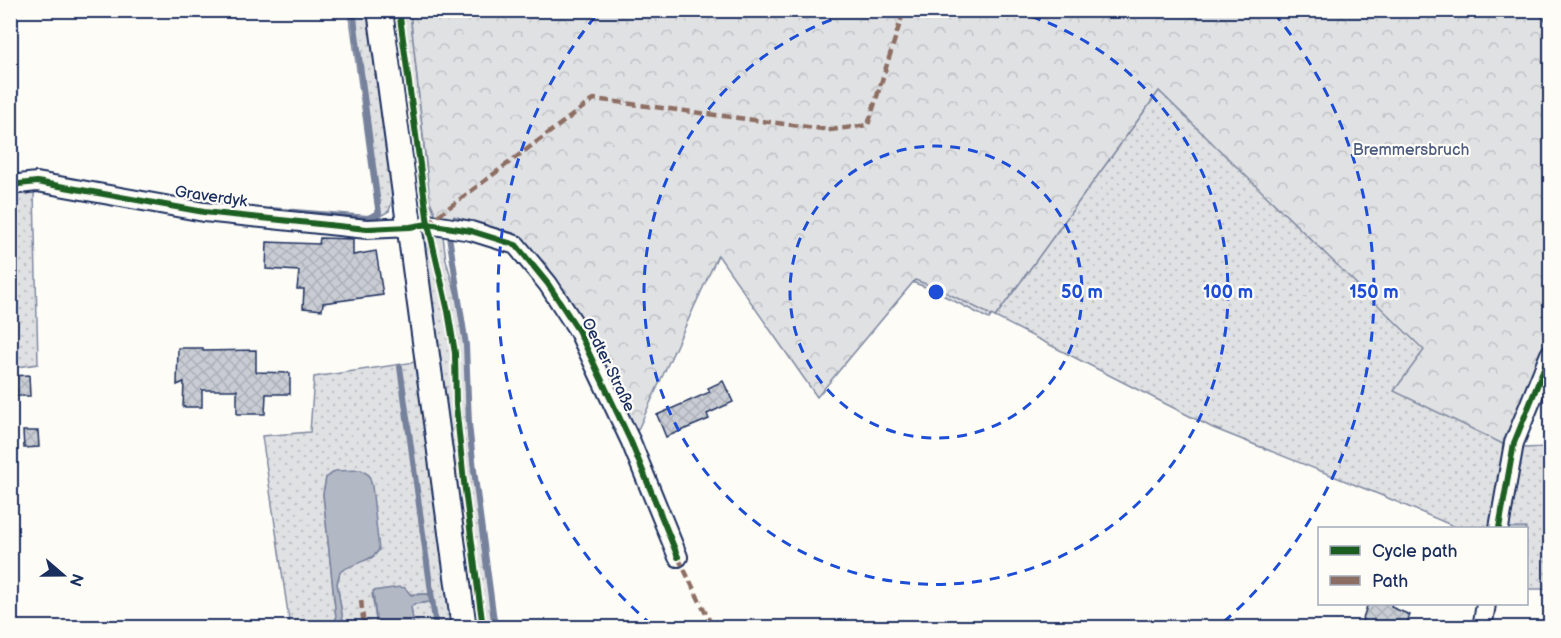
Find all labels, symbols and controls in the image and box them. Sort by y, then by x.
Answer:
park label: Bremmersbruch [1353,141,1469,160]
street label: Graverdyk [173,182,249,212]
centre of rings [926,282,946,302]
text: 50 m [1061,282,1103,303]
text: 100 m [1203,282,1253,303]
text: 150 m [1349,282,1399,303]
street label: Oedter Straße [577,315,639,415]
legend [1318,527,1528,605]
text: Cycle path [1372,541,1458,562]
north arrow [33,545,93,605]
text: N [65,571,87,589]
text: Path [1372,571,1408,592]

